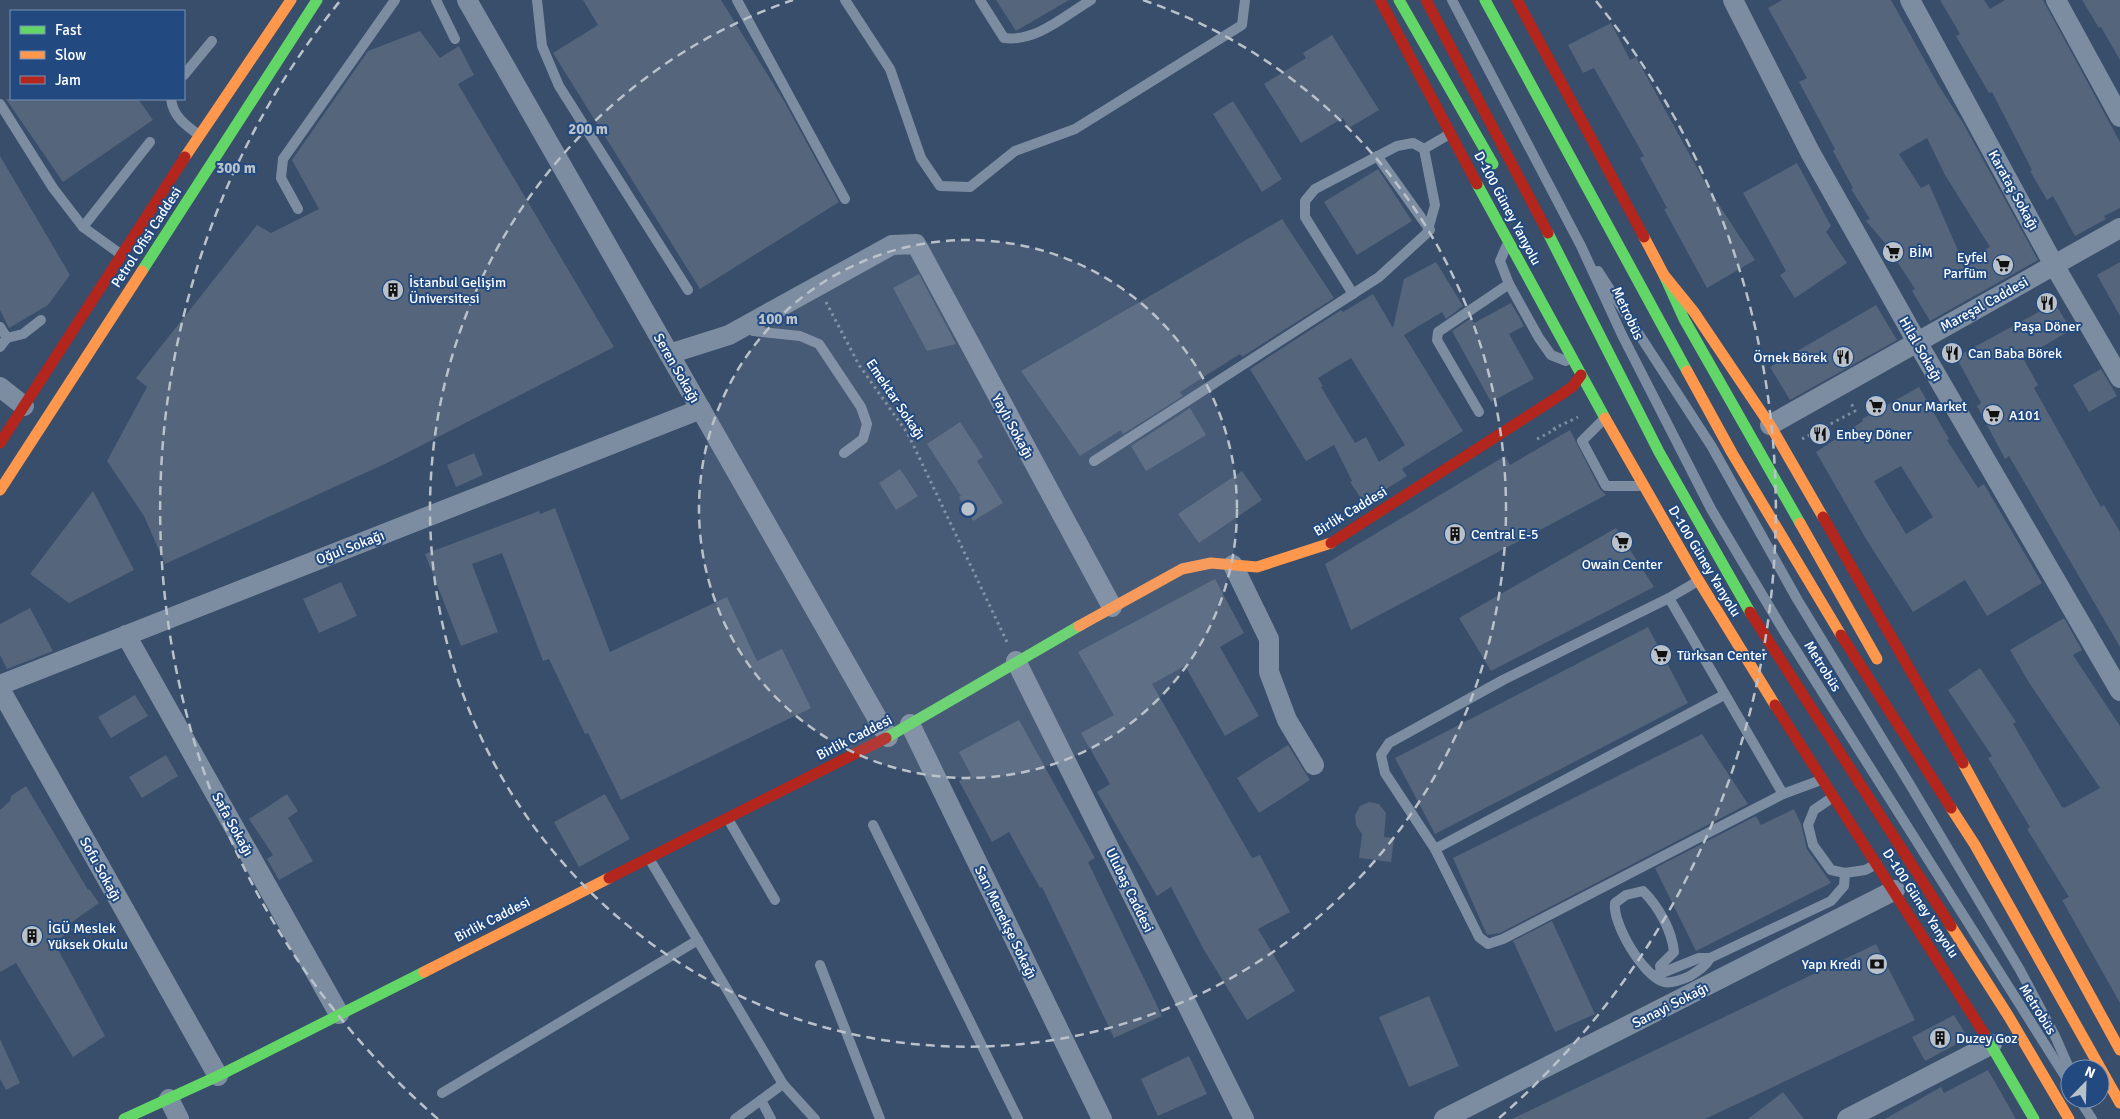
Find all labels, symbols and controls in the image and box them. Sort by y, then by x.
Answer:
legend [10,10,185,100]
text: Fast [55,21,82,39]
text: Slow [55,46,86,64]
text: Jam [55,71,81,89]
text: 200 m [568,120,608,138]
street label: Karataş Sokağı [1985,147,2043,233]
street label: D-100 Güney Yanyolu [1470,148,1545,268]
text: 300 m [216,159,256,177]
street label: Petrol Ofisi Caddesi [108,184,185,291]
supermarket icon: BİM [1881,240,1905,264]
place label: BİM [1909,244,1933,261]
place label: Eyfel Parfüm [1943,249,1987,282]
supermarket icon: Eyfel Parfüm [1991,253,2015,277]
street label: Mareşal Caddesi [1937,273,2031,336]
place label: İstanbul Gelişim Üniversitesi [409,274,506,307]
building icon: İstanbul Gelişim Üniversitesi [381,278,405,302]
street label: Metrobüs [1608,284,1647,342]
restaurant icon: Paşa Döner [2035,291,2059,315]
text: 100 m [758,310,798,328]
street label: Hilal Sokağı [1895,314,1946,385]
place label: Paşa Döner [2013,318,2081,335]
street label: Seren Sokağı [650,330,703,406]
restaurant icon: Can Baba Börek [1940,341,1964,365]
restaurant icon: Örnek Börek [1831,345,1855,369]
place label: Can Baba Börek [1968,345,2062,362]
place label: Örnek Börek [1753,349,1827,366]
street label: Emektar Sokağı [862,356,929,443]
street label: Yaylı Sokağı [988,391,1037,461]
supermarket icon: Onur Market [1864,394,1888,418]
place label: Onur Market [1892,398,1967,415]
supermarket icon: A101 [1981,403,2005,427]
place label: A101 [2009,407,2040,424]
restaurant icon: Enbey Döner [1808,422,1832,446]
place label: Enbey Döner [1836,426,1912,443]
street label: Birlik Caddesi [1311,483,1390,540]
centre of rings [959,500,977,518]
street label: D-100 Güney Yanyolu [1665,503,1744,620]
building icon: Central E-5 [1443,522,1467,546]
place label: Central E-5 [1471,526,1539,543]
street label: Oğul Sokağı [314,527,387,568]
supermarket icon: Owain Center [1610,530,1634,554]
place label: Owain Center [1582,556,1663,573]
street label: Metrobüs [1800,638,1845,695]
supermarket icon: Türksan Center [1649,643,1673,667]
place label: Türksan Center [1677,647,1768,664]
street label: Birlik Caddesi [814,711,895,764]
street label: Safa Sokağı [208,789,257,859]
street label: Sofu Sokağı [76,834,125,904]
street label: Ulubaş Caddesi [1102,845,1157,935]
street label: D-100 Güney Yanyolu [1879,846,1962,961]
street label: Sarı Menekşe Sokağı [971,863,1040,982]
street label: Birlik Caddesi [452,893,533,946]
place label: İGÜ Meslek Yüksek Okulu [48,920,128,953]
building icon: İGÜ Meslek Yüksek Okulu [20,924,44,948]
bank icon: Yapı Kredi [1865,952,1889,976]
place label: Yapı Kredi [1802,956,1861,973]
street label: Sanayi Sokağı [1629,979,1711,1032]
street label: Metrobüs [2015,981,2060,1038]
building icon: Duzey Goz [1928,1026,1952,1050]
place label: Duzey Goz [1956,1030,2018,1047]
north arrow [2060,1059,2110,1109]
text: N [2082,1063,2098,1082]

